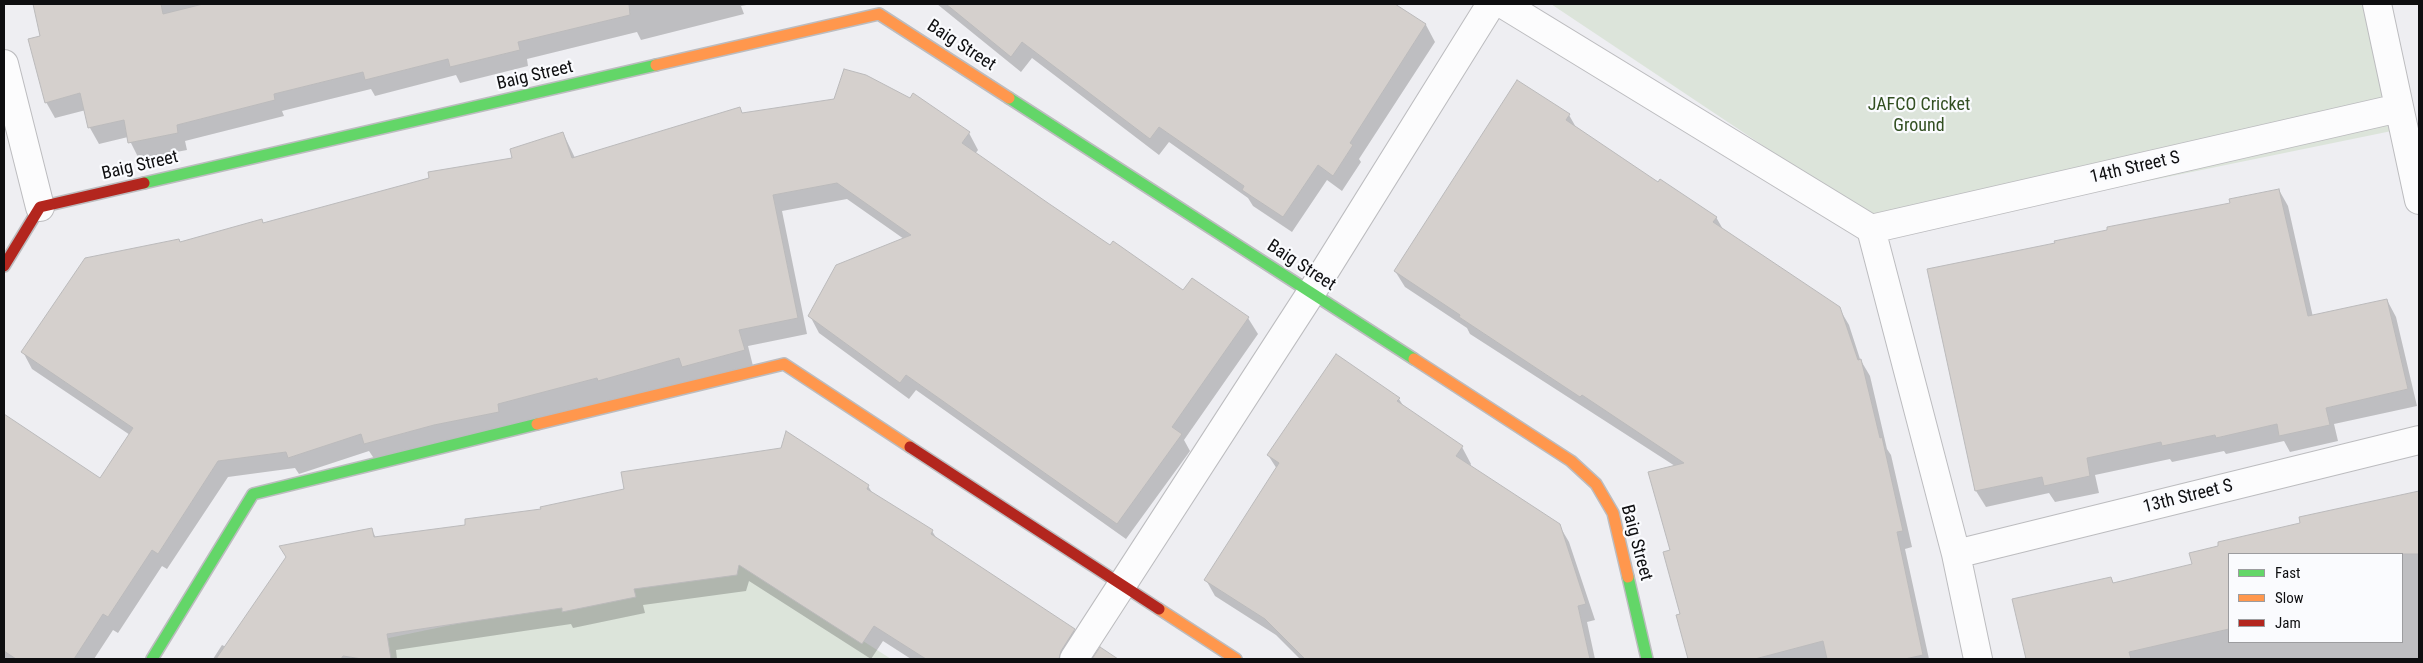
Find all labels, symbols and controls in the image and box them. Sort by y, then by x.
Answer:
street label: Baig Street [923,16,999,76]
street label: Baig Street [495,57,575,95]
park label: JAFCO Cricket Ground [1868,94,1970,136]
street label: Baig Street [100,147,180,185]
street label: 14th Street S [2088,147,2182,189]
street label: Baig Street [1263,236,1339,296]
street label: 13th Street S [2141,475,2235,519]
street label: Baig Street [1616,503,1656,583]
legend [2228,553,2403,643]
text: Fast [2275,564,2300,582]
text: Slow [2275,589,2304,607]
text: Jam [2275,614,2301,632]

